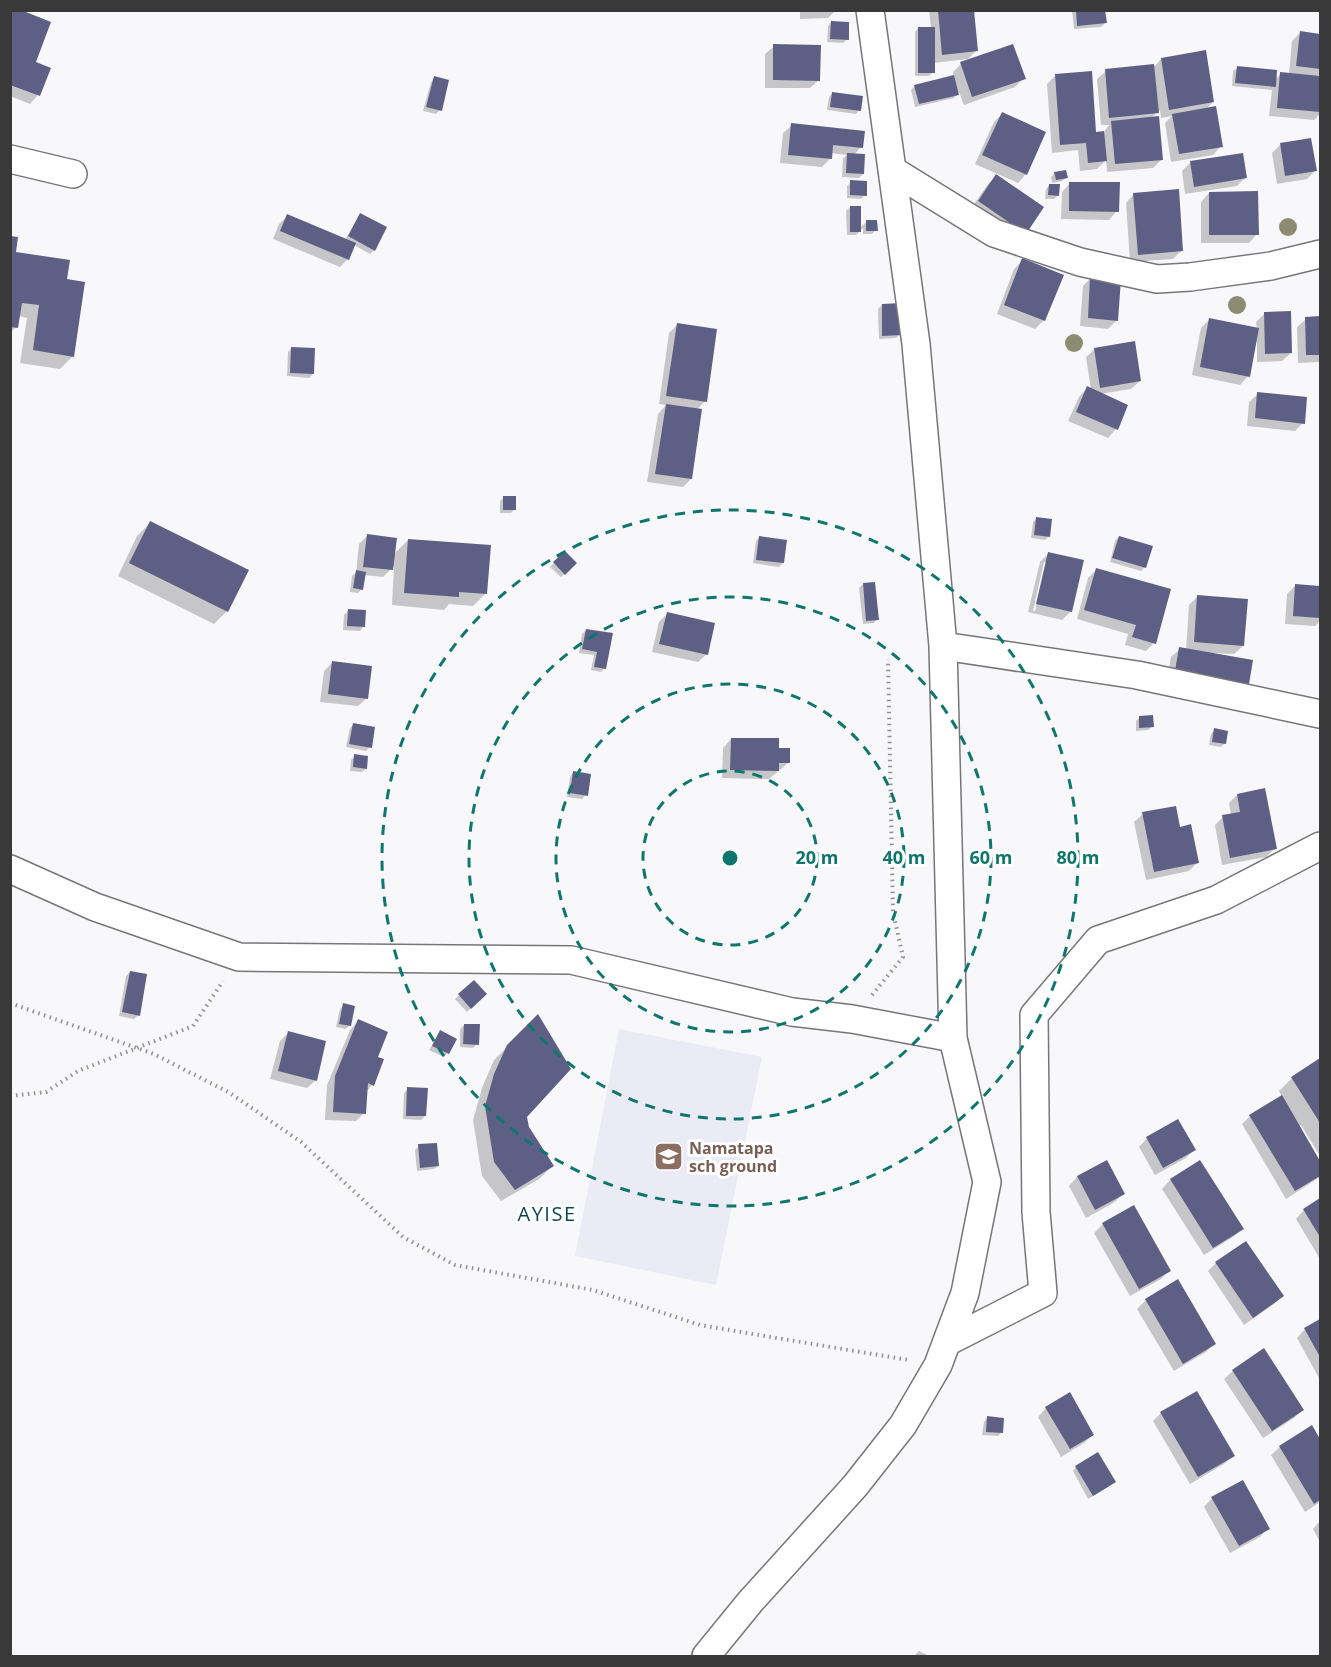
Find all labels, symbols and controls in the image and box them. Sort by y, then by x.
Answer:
text: 20 m [796,845,838,869]
text: 40 m [883,845,925,869]
text: 60 m [970,845,1012,869]
text: 80 m [1057,845,1099,869]
centre of rings [720,848,740,868]
place label: Namatapa sch ground [689,1137,777,1177]
school or university icon: Namatapa sch ground [652,1141,684,1173]
district label: AYISE [518,1200,577,1227]

